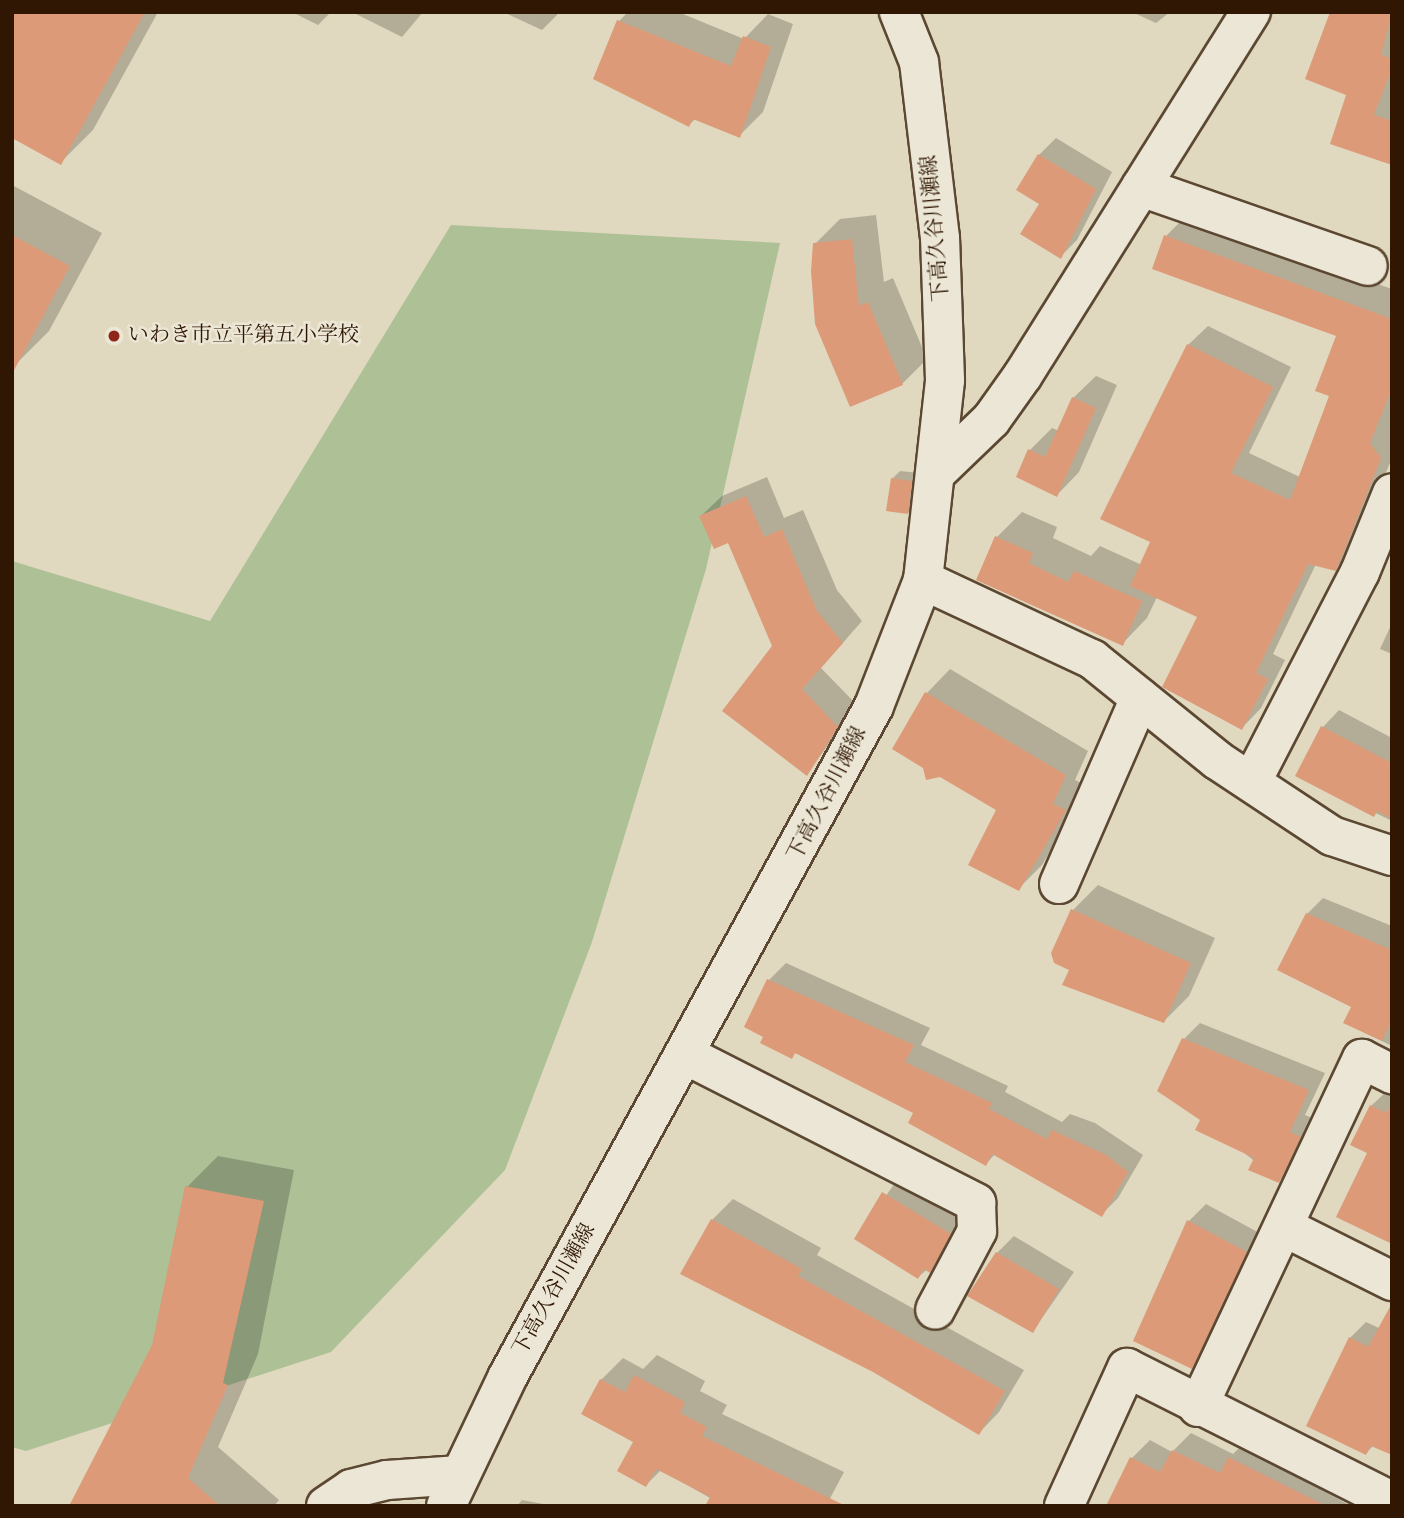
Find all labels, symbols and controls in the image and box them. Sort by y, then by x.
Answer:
street label: 下高久谷川瀬線 [917,154,955,302]
place label: いわき市立平第五小学校 [128,323,359,349]
marker: いわき市立平第五小学校 [106,328,122,344]
street label: 下高久谷川瀬線 [783,723,873,865]
street label: 下高久谷川瀬線 [508,1220,602,1360]

